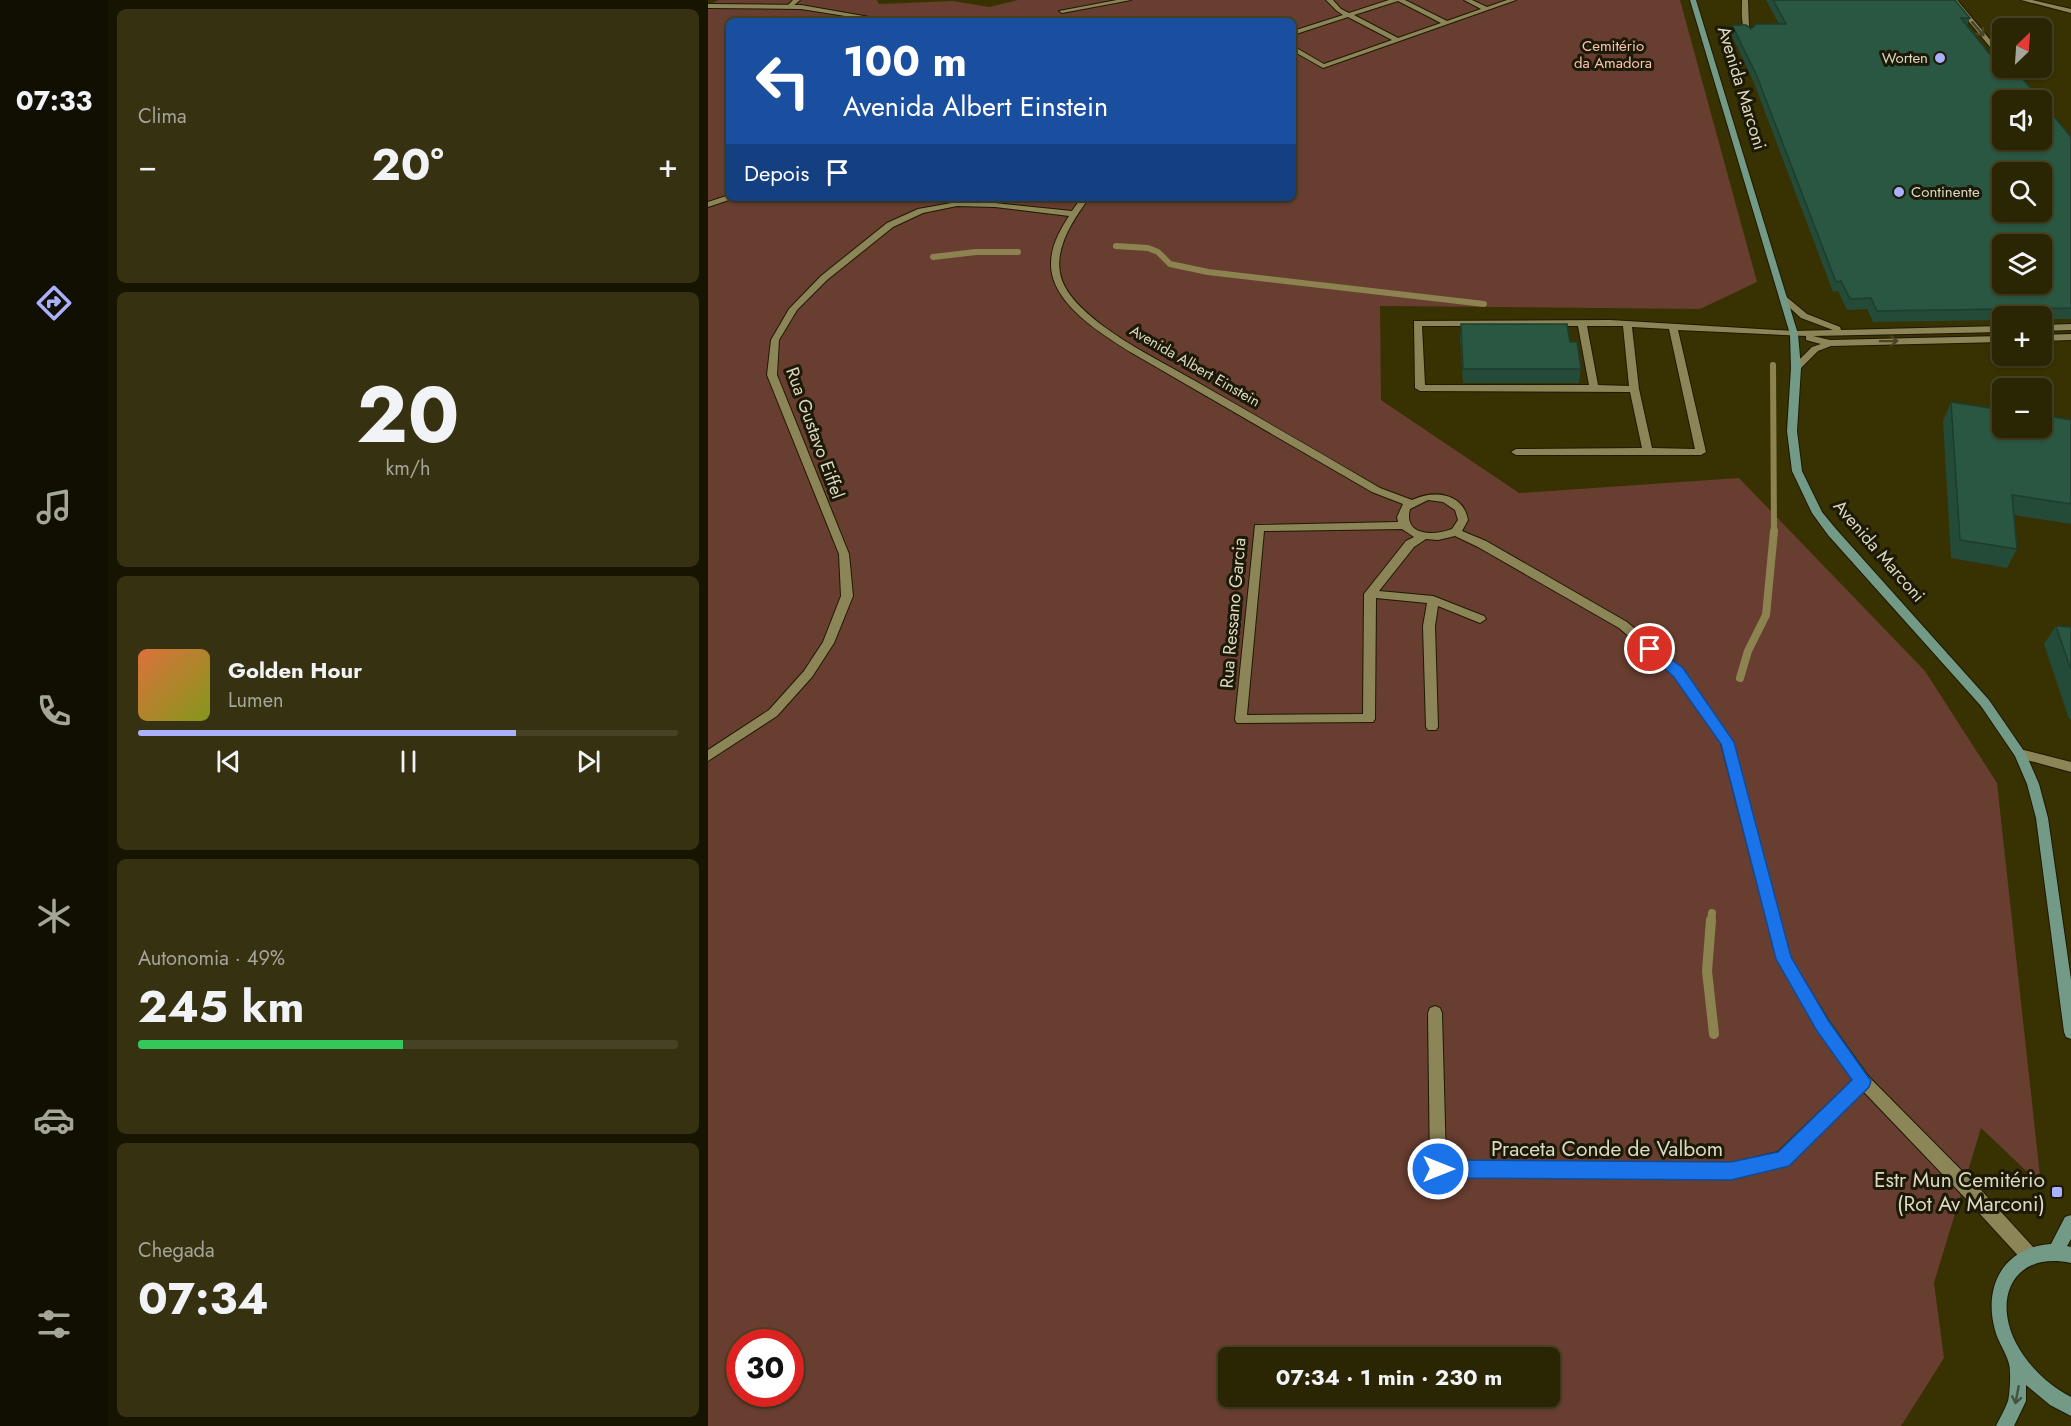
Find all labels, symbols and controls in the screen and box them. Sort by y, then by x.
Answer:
north arrow [1992,18,2052,78]
map controls [1992,18,2052,438]
one-way arrow [1971,21,1985,36]
street label: Avenida Marconi [1711,23,1773,153]
text: 100 m [843,31,967,92]
park label: Cemitério da Amadora [1574,35,1652,74]
icon: left [744,42,822,120]
place label: Worten [1882,47,1928,69]
marker: Worten [1933,51,1947,65]
text: 07:33 [16,81,92,120]
text: Avenida Albert Einstein [843,87,1108,126]
button: sound [1992,90,2052,150]
text: Clima [138,102,187,131]
text: 20° [371,132,444,197]
text: − [138,142,157,189]
text: + [658,142,678,189]
icon: arrive [821,156,854,189]
text: Depois [744,157,809,189]
button: search [1992,162,2052,222]
place label: Continente [1911,181,1980,203]
marker: Continente [1892,185,1906,199]
button: layers [1992,234,2052,294]
icon: directions [33,282,75,324]
button: + [1992,306,2052,366]
street label: Avenida Albert Einstein [1126,320,1264,412]
one-way arrow [1878,335,1898,347]
text: 20 [357,359,459,471]
street label: Rua Gustavo Eiffel [779,364,851,502]
button: − [1992,378,2052,438]
text: km/h [385,454,431,483]
icon: music [33,486,75,528]
street label: Avenida Marconi [1827,494,1931,608]
street label: Rua Ressano Garcia [1213,537,1253,689]
pin [1624,623,1675,674]
icon: arrive [1633,632,1666,665]
text: Golden Hour [228,654,362,686]
text: Lumen [228,686,284,715]
icon: phone [33,690,75,732]
icon: previous [212,745,245,778]
icon: pause [392,745,425,778]
icon: next [572,745,605,778]
icon: climate [33,895,75,937]
text: Autonomia · 49% [138,944,285,973]
text: 245 km [138,974,304,1039]
icon: car [33,1099,75,1141]
street label: Praceta Conde de Valbom [1491,1134,1723,1164]
position arrow [1406,1137,1470,1201]
place label: Estr Mun Cemitério (Rot Av Marconi) [1874,1165,2045,1219]
marker: Estr Mun Cemitério (Rot Av Marconi) [2050,1185,2064,1199]
text: Chegada [138,1236,215,1265]
text: 07:34 [138,1266,269,1331]
icon: filters [33,1303,75,1345]
speed limit sign: 30 [726,1329,804,1407]
text: 07:34 · 1 min · 230 m [1276,1361,1502,1393]
one-way arrow [2011,1385,2022,1404]

